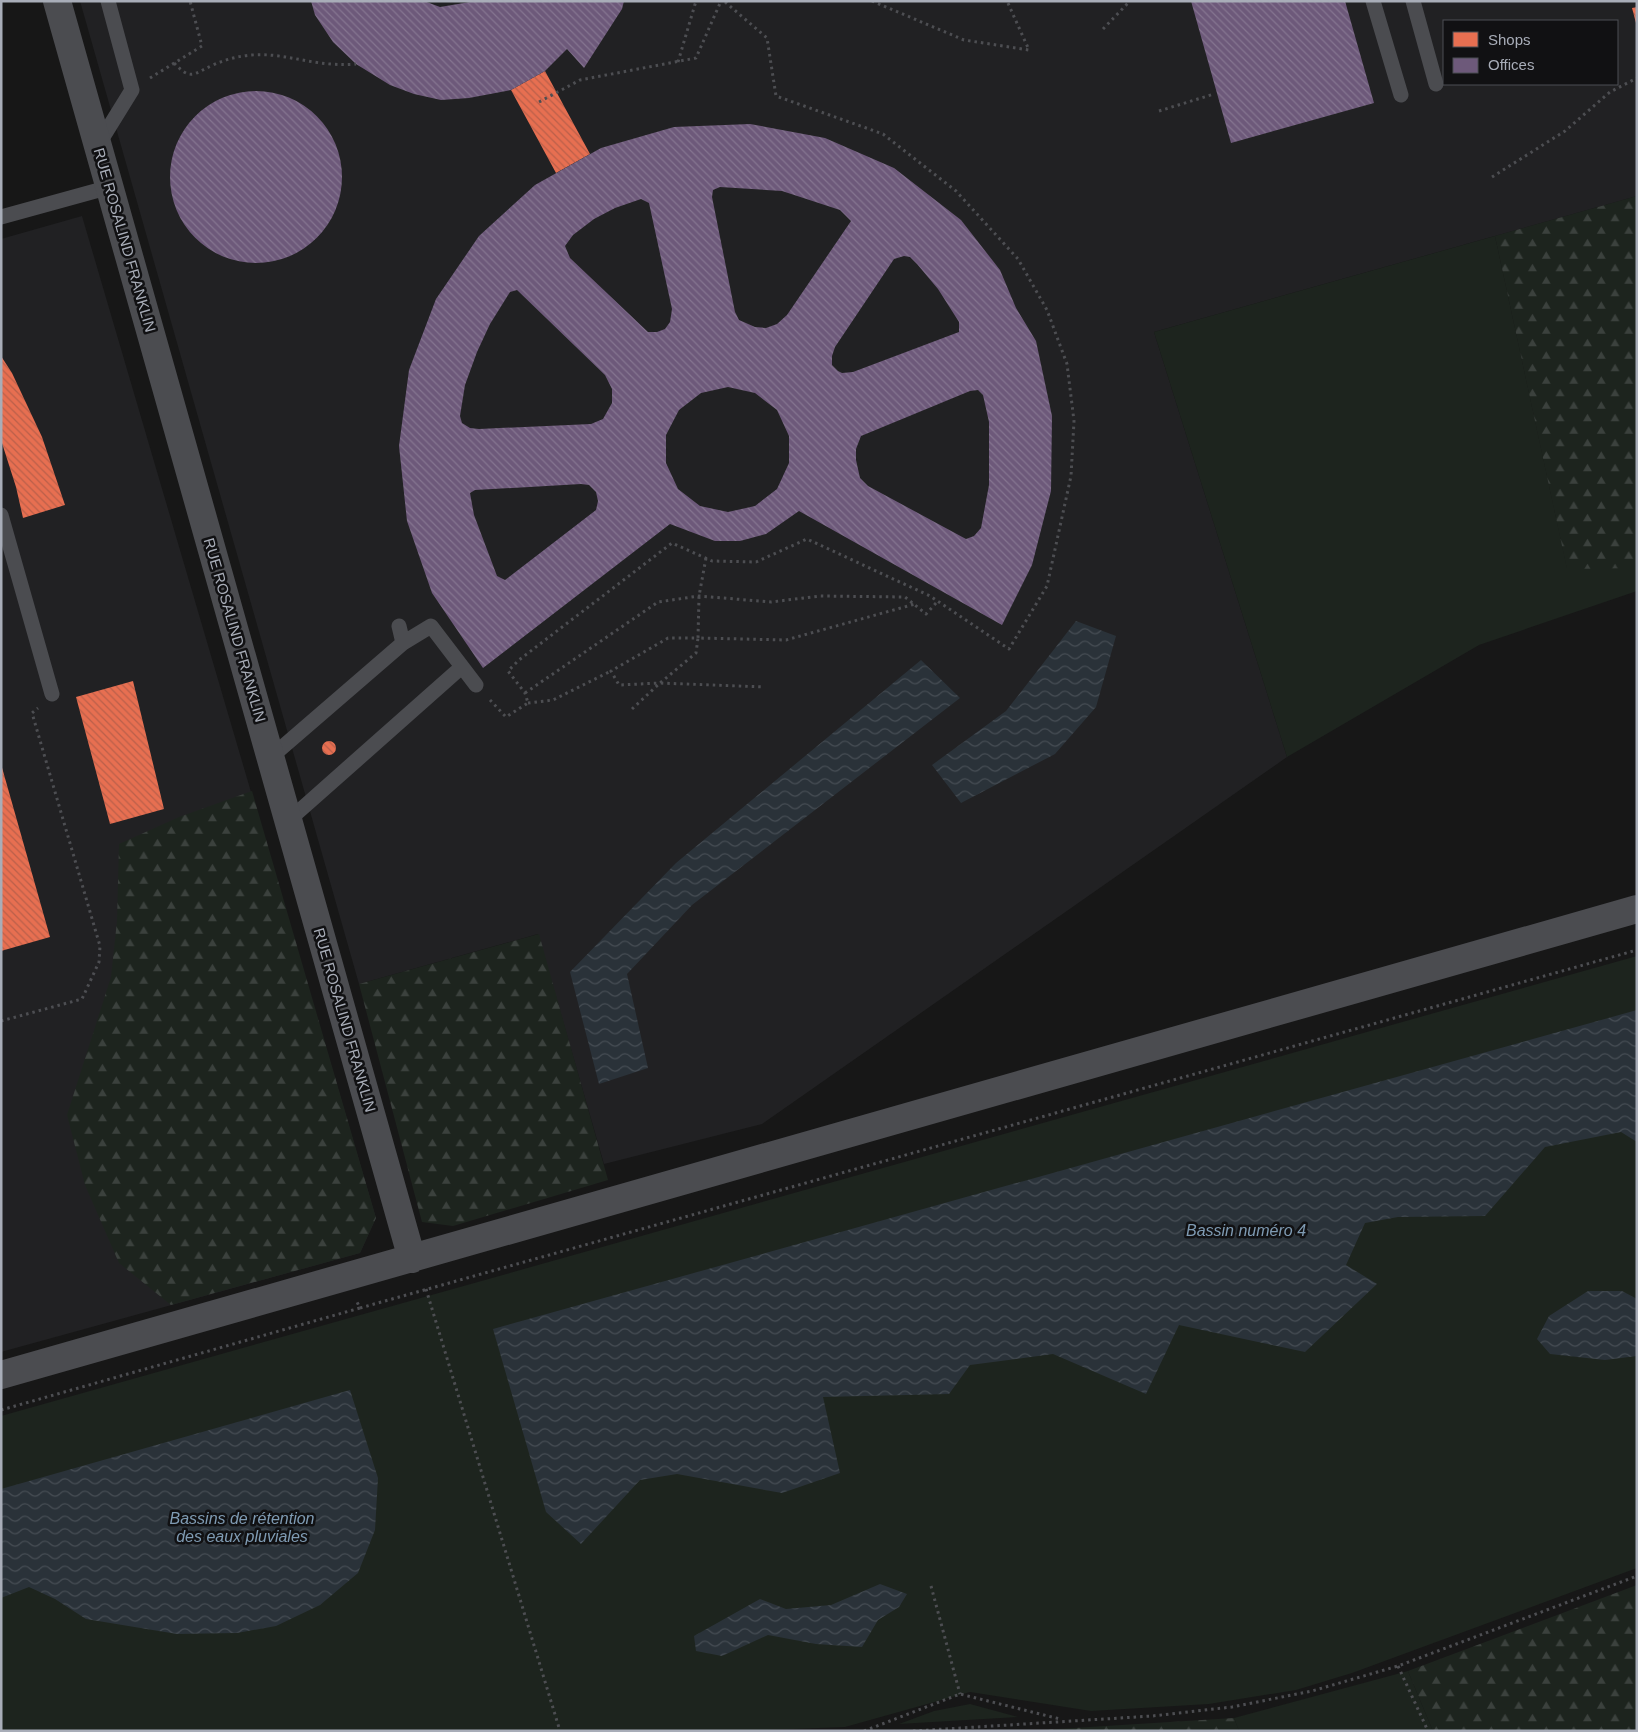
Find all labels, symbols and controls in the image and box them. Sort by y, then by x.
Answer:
legend [1443,20,1618,85]
text: Shops [1488,31,1531,48]
text: Offices [1488,56,1534,73]
street label: RUE ROSALIND FRANKLIN [91,146,159,334]
street label: RUE ROSALIND FRANKLIN [201,536,269,724]
street label: RUE ROSALIND FRANKLIN [311,926,379,1114]
water label: Bassin numéro 4 [1186,1222,1306,1239]
water label: Bassins de rétention des eaux pluviales [170,1510,315,1545]

